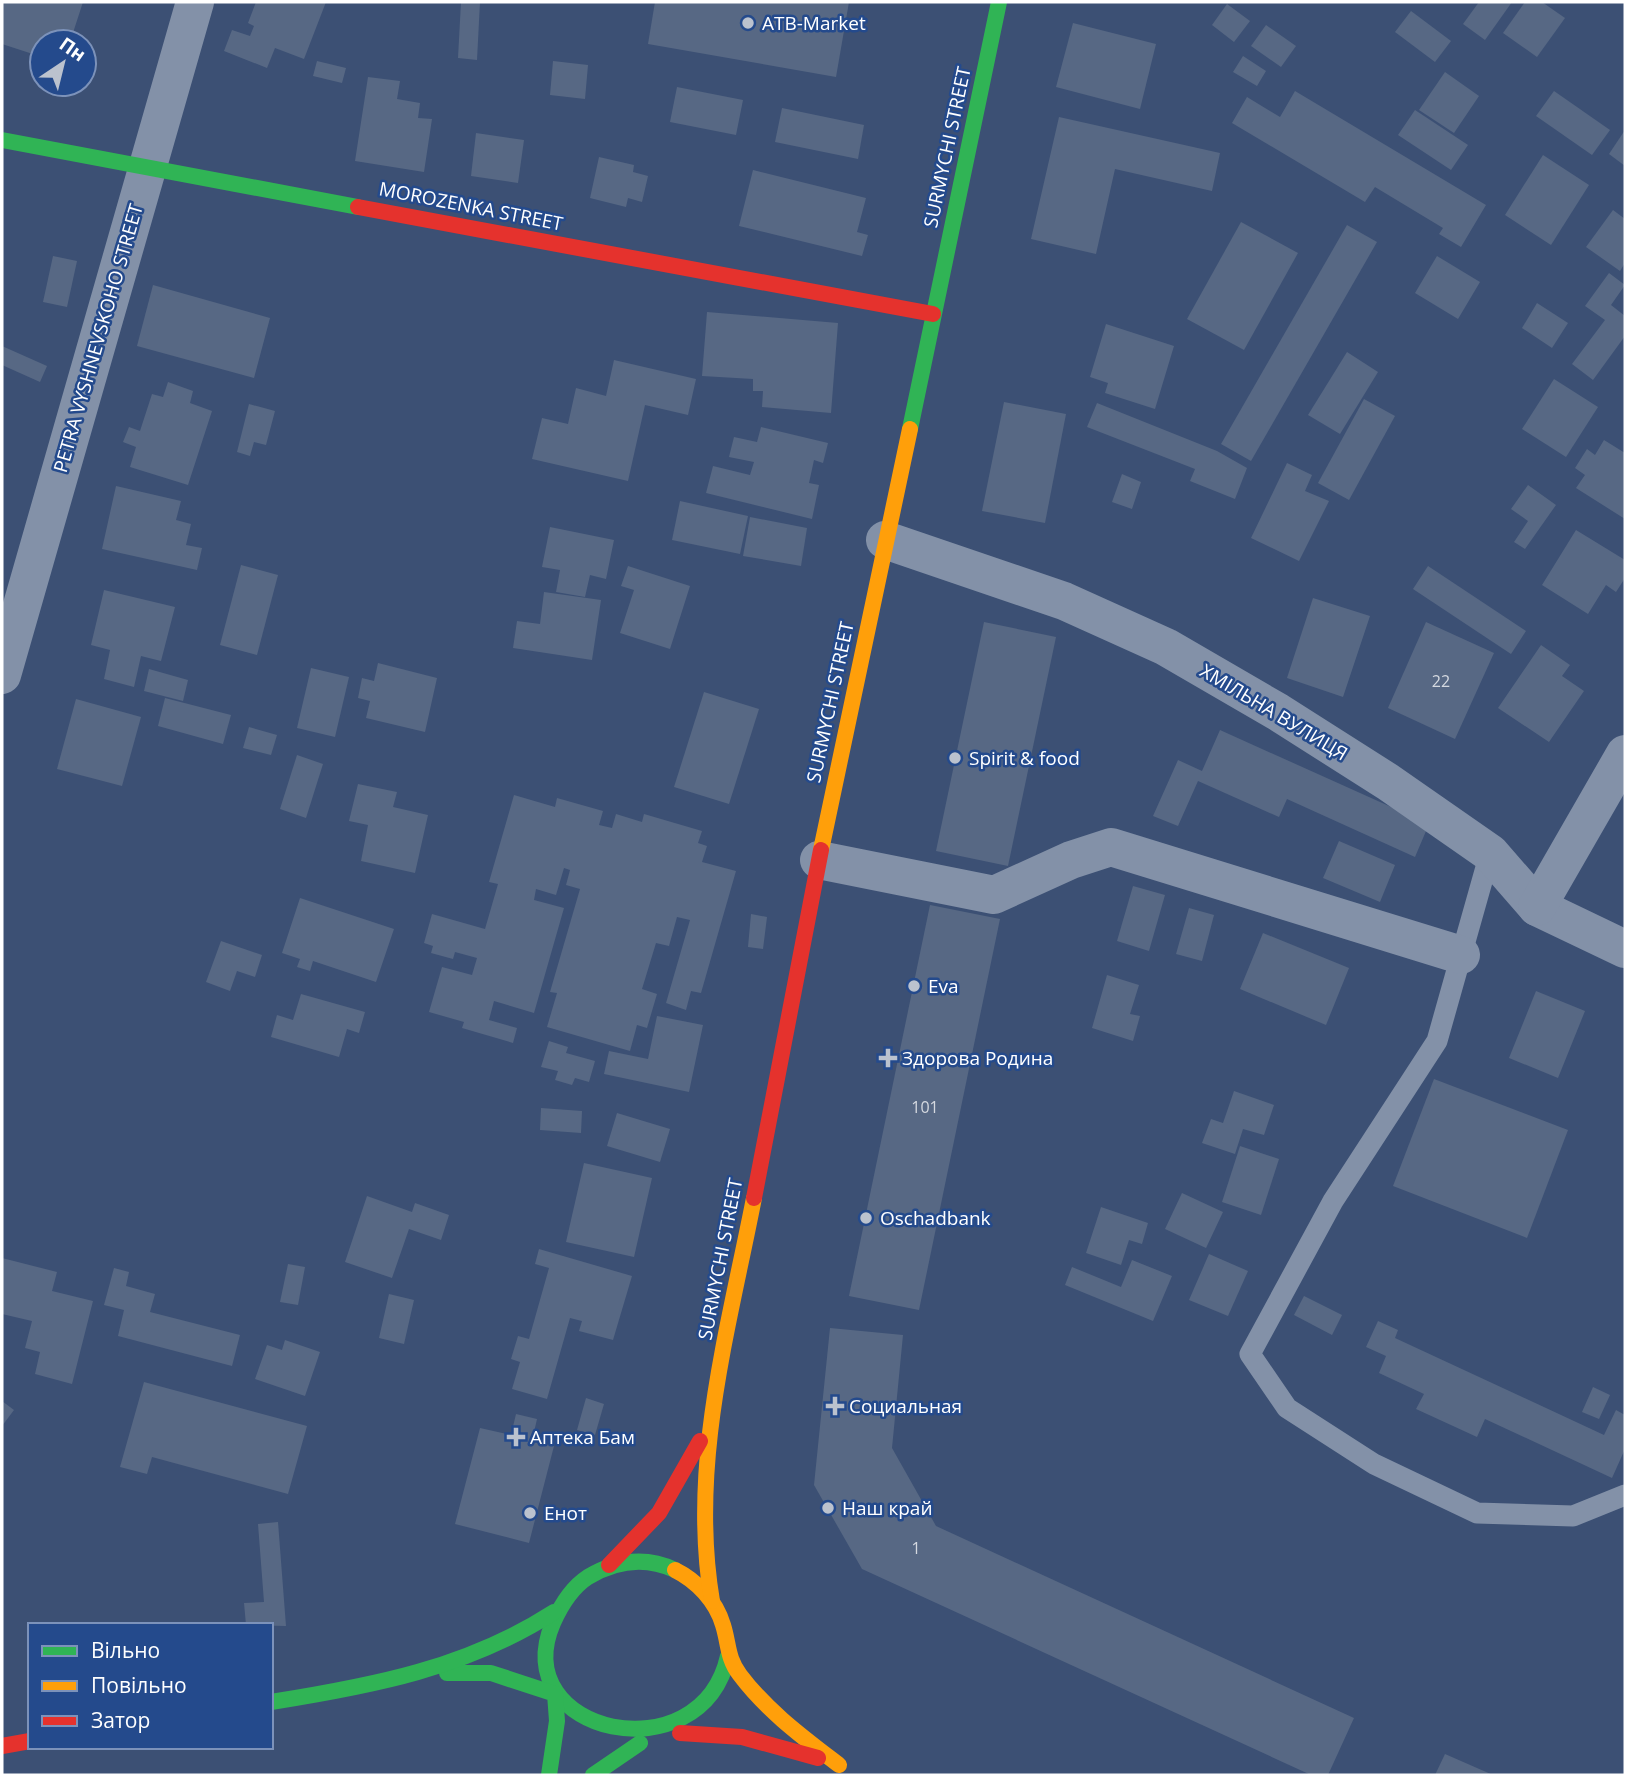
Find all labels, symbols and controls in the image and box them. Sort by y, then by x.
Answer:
place label: ATB-Market [762,10,866,36]
marker: ATB-Market [740,15,756,31]
north arrow [28,28,98,98]
text: Пн [54,31,91,67]
street label: SURMYCHI STREET [917,64,977,230]
street label: MOROZENKA STREET [377,175,566,237]
street label: PETRA VYSHNEVSKOHO STREET [47,200,149,475]
street label: SURMYCHI STREET [800,619,860,785]
street label: ХМІЛЬНА ВУЛИЦЯ [1195,658,1353,766]
house number: 22 [1432,670,1450,692]
place label: Spirit & food [969,745,1080,771]
marker: Spirit & food [947,750,963,766]
place label: Eva [928,973,959,999]
marker: Eva [906,978,922,994]
place label: Здорова Родина [902,1045,1053,1071]
marker: Здорова Родина [880,1050,896,1066]
house number: 101 [911,1096,939,1118]
street label: SURMYCHI STREET [692,1175,749,1342]
place label: Oschadbank [880,1205,991,1231]
marker: Oschadbank [858,1210,874,1226]
place label: Социальная [849,1393,962,1419]
marker: Социальная [827,1398,843,1414]
place label: Аптека Бам [530,1424,635,1450]
marker: Аптека Бам [508,1429,524,1445]
place label: Наш край [842,1495,932,1521]
place label: Енот [544,1500,587,1526]
marker: Наш край [820,1500,836,1516]
marker: Енот [522,1505,538,1521]
house number: 1 [911,1537,921,1559]
legend [28,1623,273,1749]
text: Вільно [91,1636,160,1664]
text: Повільно [91,1671,187,1699]
text: Затор [91,1706,150,1734]

